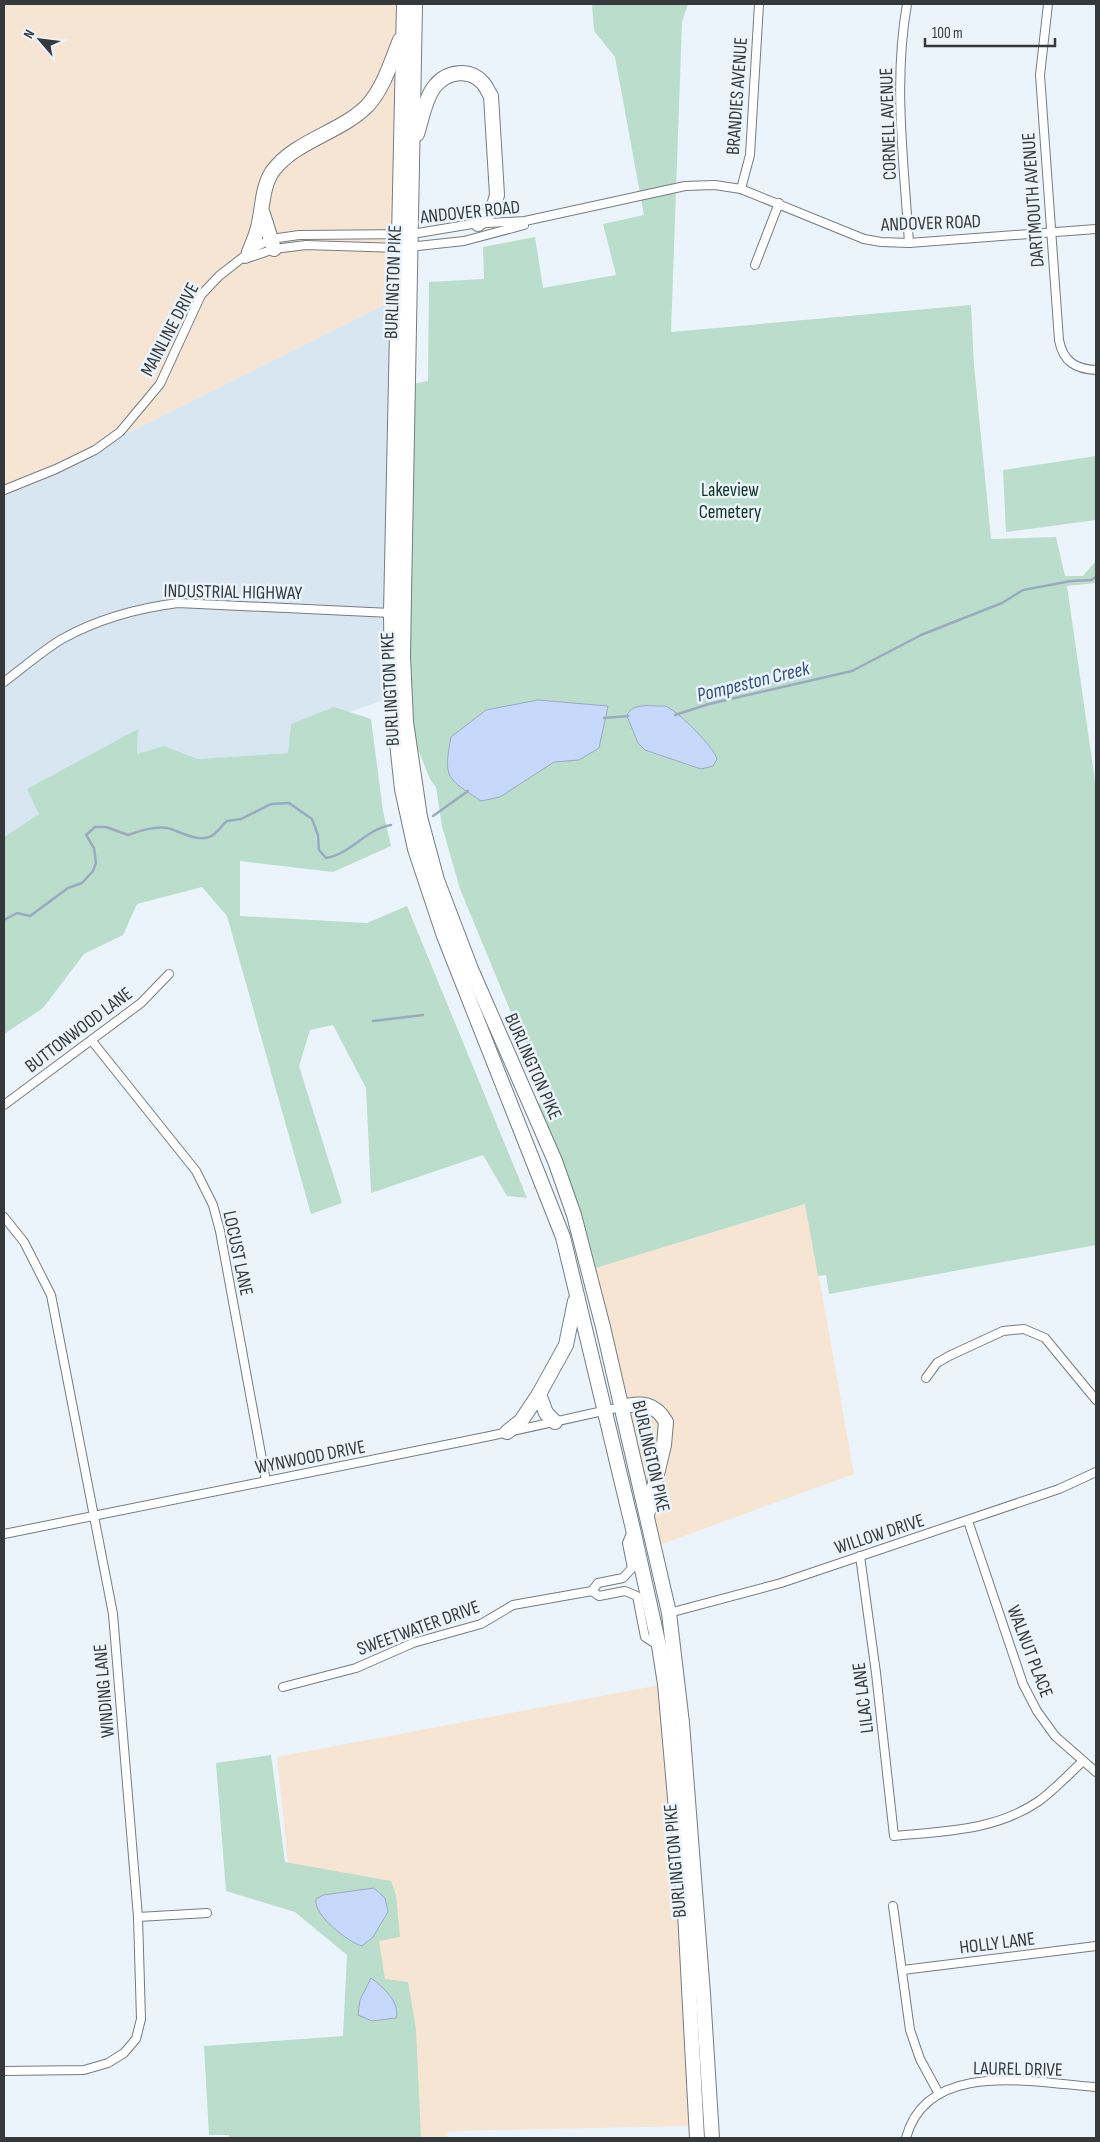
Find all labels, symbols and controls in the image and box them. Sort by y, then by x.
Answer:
north arrow [15,15,65,65]
scale bar [925,15,1055,47]
text: 100 m [932,24,963,43]
text: N [20,27,38,41]
street label: BRANDIES AVENUE [722,36,753,156]
street label: CORNELL AVENUE [875,67,902,181]
street label: DARTMOUTH AVENUE [1017,132,1050,268]
street label: ANDOVER ROAD [418,196,521,229]
street label: ANDOVER ROAD [880,210,981,237]
street label: BURLINGTON PIKE [380,225,407,339]
street label: MAINLINE DRIVE [136,279,205,380]
park label: Lakeview Cemetery [699,479,762,524]
street label: INDUSTRIAL HIGHWAY [163,580,303,605]
street label: BURLINGTON PIKE [376,631,405,747]
water label: Pompeston Creek [694,656,813,708]
street label: BUTTONWOOD LANE [21,982,137,1078]
street label: BURLINGTON PIKE [499,1010,566,1123]
street label: LOCUST LANE [217,1209,258,1298]
street label: BURLINGTON PIKE [626,1398,675,1515]
street label: WYNWOOD DRIVE [253,1436,367,1479]
street label: WILLOW DRIVE [832,1509,927,1560]
street label: SWEETWATER DRIVE [354,1596,483,1661]
street label: WALNUT PLACE [1001,1602,1058,1701]
street label: WINDING LANE [89,1643,120,1739]
street label: LILAC LANE [848,1661,879,1735]
street label: BURLINGTON PIKE [659,1803,692,1919]
street label: HOLLY LANE [958,1927,1036,1960]
street label: LAUREL DRIVE [973,2057,1063,2082]

